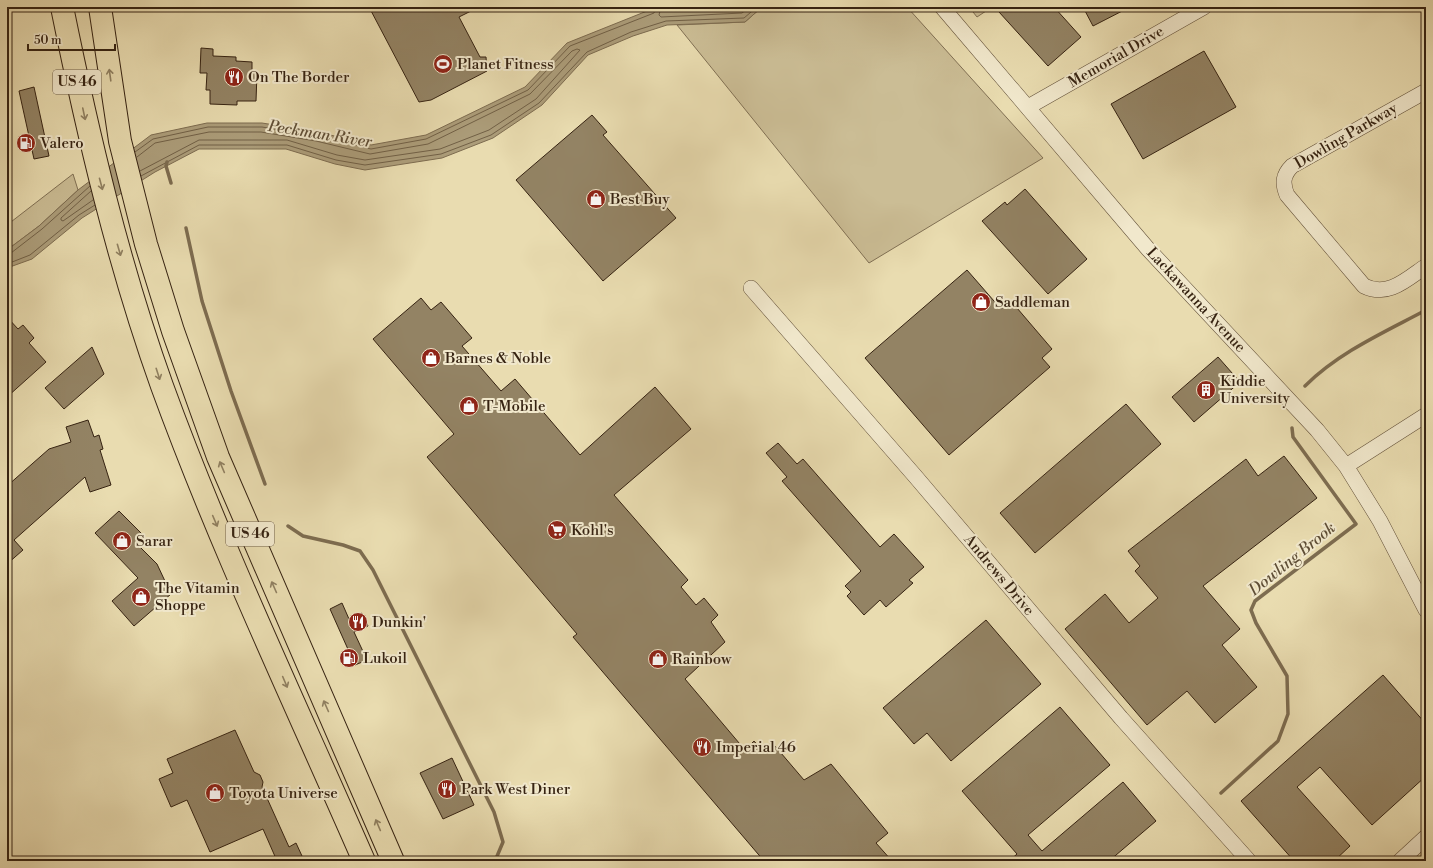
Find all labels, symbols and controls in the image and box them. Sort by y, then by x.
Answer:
street label: Memorial Drive [1065,22,1167,92]
scale bar [28,26,115,52]
text: 50 m [34,33,62,48]
sports icon: Planet Fitness [432,53,454,75]
place label: Planet Fitness [457,55,554,74]
restaurant icon: On The Border [223,66,245,88]
place label: On The Border [248,68,350,87]
one-way arrow [106,69,114,82]
road number: US 46 [53,70,101,94]
street label: Dowling Parkway [1291,98,1401,173]
one-way arrow [81,107,89,120]
water label: Peckman River [266,116,375,152]
fuel station icon: Valero [15,132,37,154]
place label: Valero [39,134,84,153]
one-way arrow [98,178,105,191]
shop icon: Best Buy [585,188,607,210]
place label: Best Buy [609,190,670,209]
one-way arrow [116,243,124,256]
street label: Lackawanna Avenue [1142,243,1250,357]
shop icon: Saddleman [970,291,992,313]
place label: Saddleman [995,293,1070,312]
shop icon: Barnes & Noble [420,347,442,369]
place label: Barnes & Noble [444,349,551,368]
one-way arrow [155,367,162,380]
place label: Kiddie University [1220,372,1291,408]
building icon: Kiddie University [1195,379,1217,401]
shop icon: T-Mobile [458,395,480,417]
place label: T-Mobile [483,397,546,416]
one-way arrow [218,462,226,474]
one-way arrow [212,515,219,527]
water label: Dowling Brook [1244,518,1339,601]
supermarket icon: Kohl's [546,519,568,541]
place label: Kohl's [571,521,614,540]
road number: US 46 [226,522,274,546]
shop icon: Sarar [111,530,133,552]
street label: Andrews Drive [959,530,1038,619]
place label: Sarar [136,532,173,551]
place label: The Vitamin Shoppe [155,579,240,615]
one-way arrow [270,581,277,593]
shop icon: The Vitamin Shoppe [130,586,152,608]
restaurant icon: Dunkin' [347,611,369,633]
place label: Dunkin' [372,613,426,632]
fuel station icon: Lukoil [338,647,360,669]
shop icon: Rainbow [647,648,669,670]
place label: Lukoil [363,649,408,668]
place label: Rainbow [672,650,732,669]
one-way arrow [282,676,289,688]
one-way arrow [322,700,329,712]
restaurant icon: Imperial 46 [691,736,713,758]
place label: Imperial 46 [716,738,796,757]
restaurant icon: Park West Diner [436,778,458,800]
place label: Park West Diner [461,780,571,799]
shop icon: Toyota Universe [204,782,226,804]
place label: Toyota Universe [229,784,338,803]
one-way arrow [374,820,381,832]

